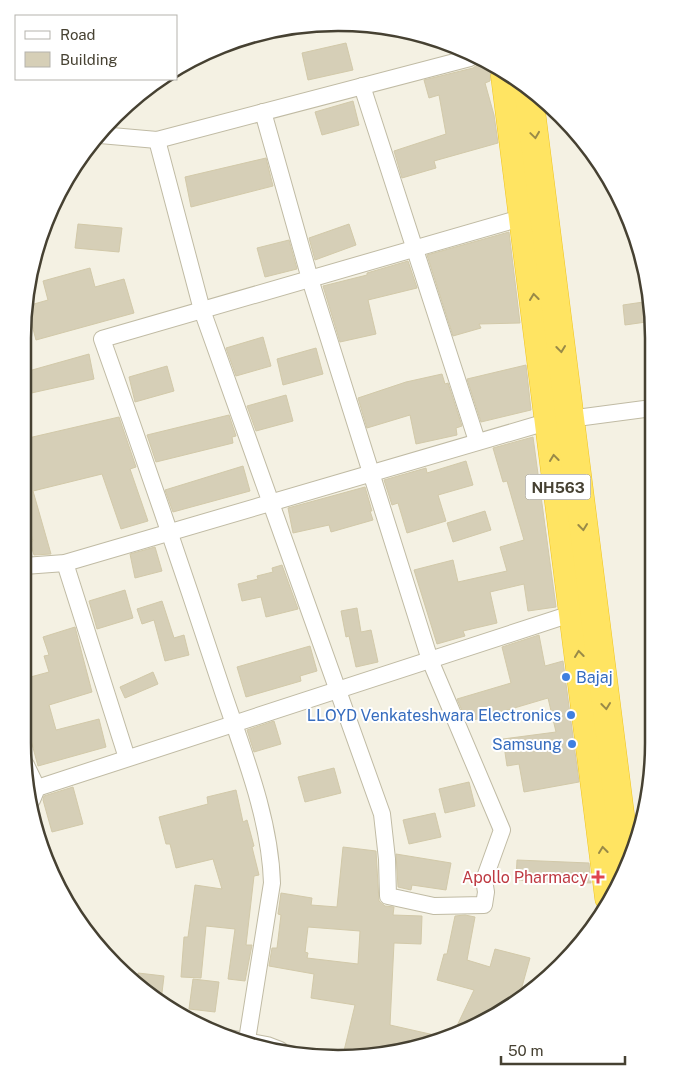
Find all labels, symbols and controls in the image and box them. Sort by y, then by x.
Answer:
legend [15,15,178,80]
text: Road [60,26,96,43]
text: Building [60,51,118,68]
one-way arrow [529,131,540,139]
one-way arrow [529,293,540,301]
one-way arrow [555,345,566,353]
one-way arrow [550,454,560,462]
road number: NH563 [526,474,590,500]
one-way arrow [577,524,588,532]
one-way arrow [574,650,585,658]
place label: Bajaj [576,668,613,687]
marker: Bajaj [560,671,572,683]
one-way arrow [600,702,611,710]
place label: LLOYD Venkateshwara Electronics [307,706,561,725]
marker: LLOYD Venkateshwara Electronics [565,709,577,721]
place label: Samsung [492,735,562,754]
marker: Samsung [566,738,578,750]
one-way arrow [598,846,609,854]
place label: Apollo Pharmacy [462,868,588,887]
marker: Apollo Pharmacy [592,871,604,883]
scale bar [501,1034,625,1066]
text: 50 m [508,1042,543,1059]

